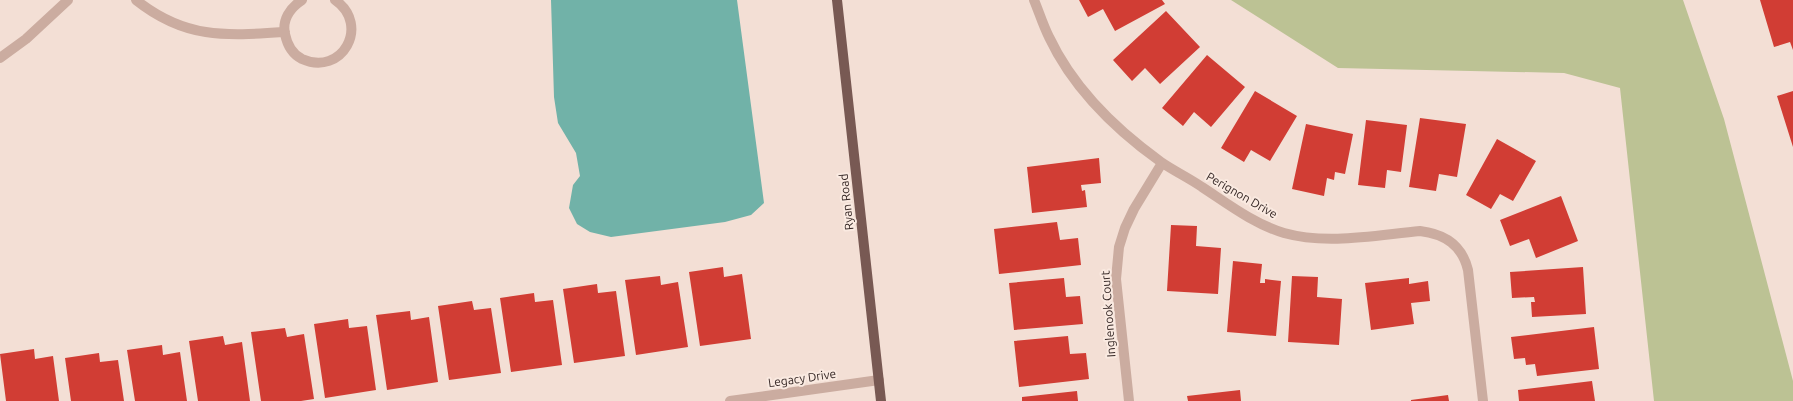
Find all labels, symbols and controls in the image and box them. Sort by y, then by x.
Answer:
street label: Perignon Drive [1204,169,1280,221]
street label: Ryan Road [837,173,855,231]
street label: Inglenook Court [1098,270,1118,358]
street label: Legacy Drive [767,367,837,389]

